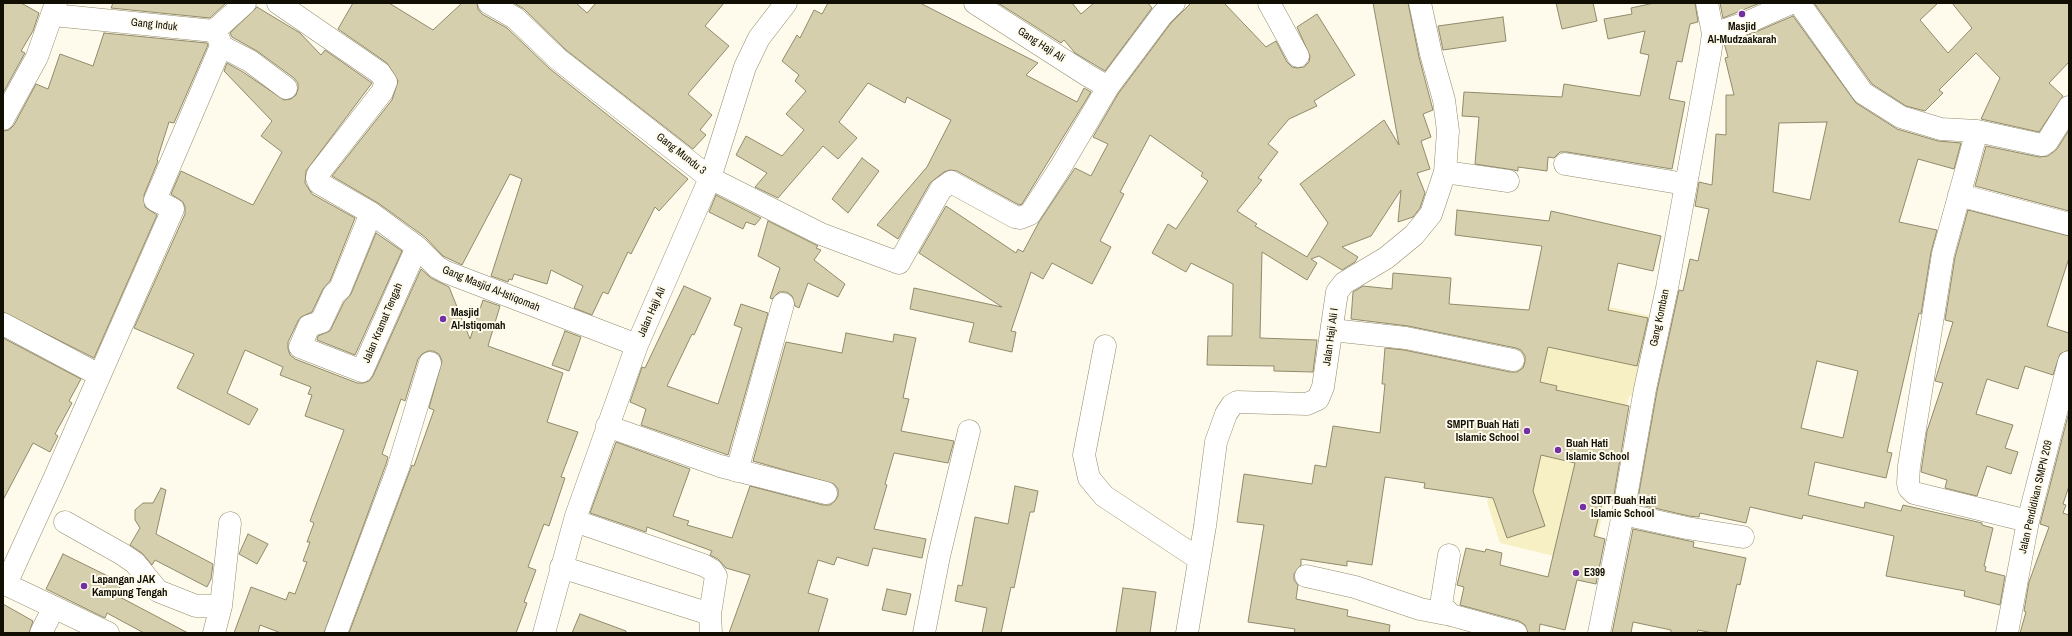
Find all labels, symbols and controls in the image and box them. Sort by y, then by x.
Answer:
marker: Masjid Al-Mudzaakarah [1737,9,1747,19]
street label: Gang Induk [130,16,178,34]
place label: Masjid Al-Mudzaakarah [1707,20,1777,46]
street label: Gang Haji Ali [1015,25,1067,65]
street label: Gang Mundu 3 [653,130,709,178]
street label: Gang Masjid Al-Istiqomah [440,263,542,315]
street label: Jalan Kramat Tengah [360,281,406,365]
street label: Jalan Haji Ali [635,285,669,339]
street label: Gang Komban [1647,288,1673,348]
place label: Masjid Al-Istiqomah [451,306,506,332]
street label: Jalan Haji Ali I [1320,307,1342,367]
marker: Masjid Al-Istiqomah [438,314,448,324]
place label: SMPIT Buah Hati Islamic School [1447,418,1519,444]
marker: SMPIT Buah Hati Islamic School [1522,426,1532,436]
place label: Buah Hati Islamic School [1566,437,1629,463]
street label: Jalan Pendidikan SMPN 209 [2017,439,2055,555]
marker: Buah Hati Islamic School [1553,445,1563,455]
place label: SDIT Buah Hati Islamic School [1591,494,1656,520]
marker: SDIT Buah Hati Islamic School [1578,502,1588,512]
place label: E399 [1584,566,1605,580]
marker: E399 [1571,568,1581,578]
place label: Lapangan JAK Kampung Tengah [92,573,168,599]
marker: Lapangan JAK Kampung Tengah [79,581,89,591]

